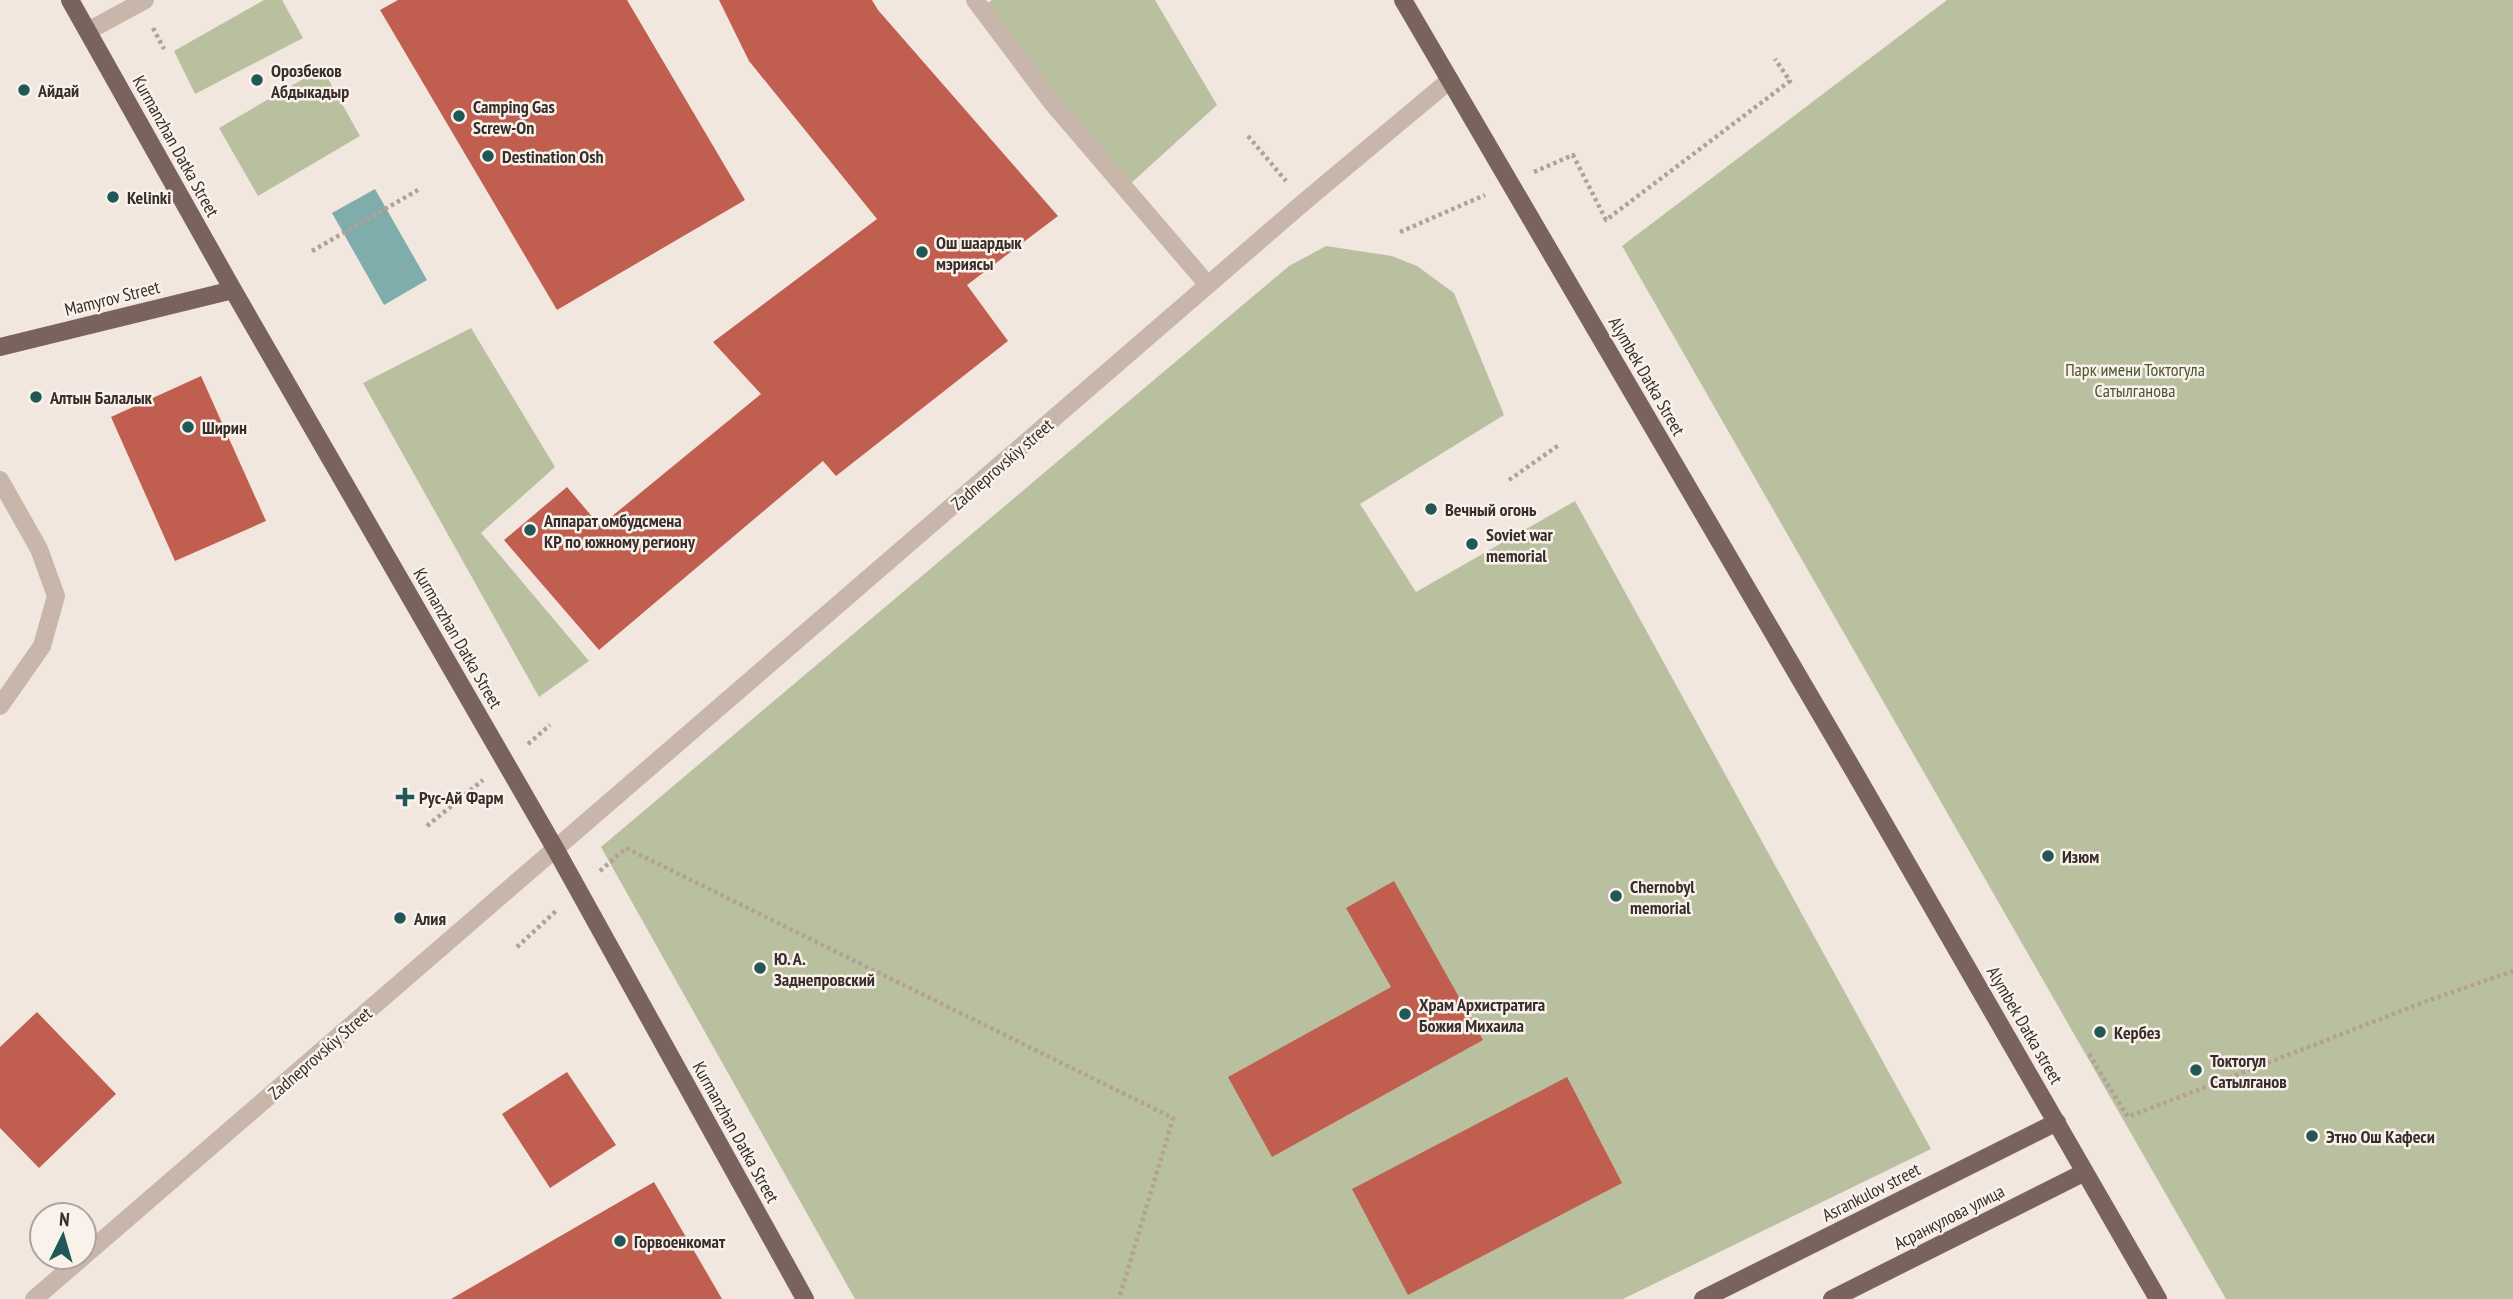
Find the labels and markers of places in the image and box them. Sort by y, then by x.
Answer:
place label: Орозбеков Абдыкадыр [270,59,349,103]
marker: Орозбеков Абдыкадыр [249,72,265,88]
place label: Айдай [37,79,79,102]
marker: Айдай [16,82,32,98]
place label: Camping Gas Screw-On [473,95,555,139]
marker: Camping Gas Screw-On [451,108,467,124]
place label: Destination Osh [502,145,604,168]
marker: Destination Osh [480,148,496,164]
place label: Kelinki [127,186,171,209]
marker: Kelinki [105,189,121,205]
place label: Ош шаардык мэриясы [936,231,1022,275]
marker: Ош шаардык мэриясы [914,244,930,260]
place label: Алтын Балалык [49,386,153,409]
marker: Алтын Балалык [28,389,44,405]
place label: Ширин [202,416,247,439]
marker: Ширин [180,419,196,435]
place label: Вечный огонь [1445,498,1537,521]
marker: Вечный огонь [1423,501,1439,517]
place label: Аппарат омбудсмена КР по южному региону [543,509,696,553]
marker: Аппарат омбудсмена КР по южному региону [522,522,538,538]
place label: Soviet war memorial [1486,523,1554,567]
marker: Soviet war memorial [1464,536,1480,552]
place label: Рус-Ай Фарм [419,786,503,809]
marker: Рус-Ай Фарм [397,789,413,805]
place label: Изюм [2062,845,2099,868]
marker: Изюм [2040,848,2056,864]
place label: Chernobyl memorial [1630,875,1695,919]
marker: Chernobyl memorial [1608,888,1624,904]
place label: Алия [413,907,446,930]
marker: Алия [392,910,408,926]
place label: Ю. А. Заднепровский [774,947,875,991]
marker: Ю. А. Заднепровский [752,960,768,976]
place label: Храм Архистратига Божия Михаила [1419,993,1545,1037]
marker: Храм Архистратига Божия Михаила [1397,1006,1413,1022]
place label: Кербез [2114,1021,2161,1044]
marker: Кербез [2092,1024,2108,1040]
place label: Токтогул Сатылганов [2210,1049,2287,1093]
marker: Токтогул Сатылганов [2188,1062,2204,1078]
place label: Этно Ош Кафеси [2326,1125,2435,1148]
marker: Этно Ош Кафеси [2304,1128,2320,1144]
place label: Горвоенкомат [634,1230,726,1253]
marker: Горвоенкомат [612,1233,628,1249]

